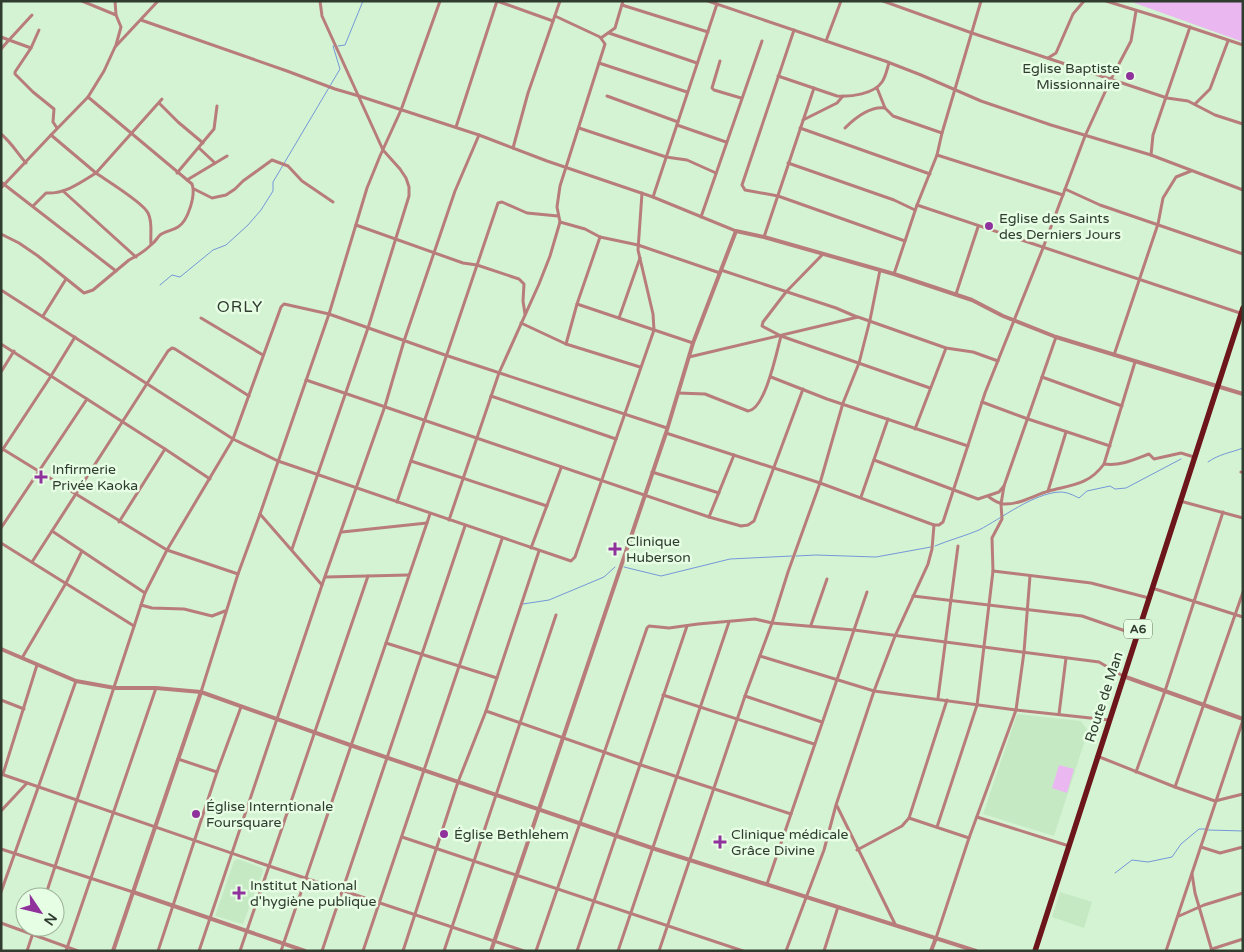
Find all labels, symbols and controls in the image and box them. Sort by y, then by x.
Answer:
place label: Eglise Baptiste Missionnaire [1022,60,1120,93]
marker: Eglise Baptiste Missionnaire [1124,70,1136,82]
place label: Eglise des Saints des Derniers Jours [999,210,1121,243]
marker: Eglise des Saints des Derniers Jours [983,220,995,232]
district label: ORLY [217,297,263,317]
place label: Infirmerie Privée Kaoka [52,461,138,494]
marker: Infirmerie Privée Kaoka [34,470,48,484]
place label: Clinique Huberson [626,533,691,566]
marker: Clinique Huberson [608,542,622,556]
road number: A6 [1124,620,1152,638]
street label: Route de Man [1081,650,1127,744]
place label: Église Interntionale Foursquare [206,798,333,831]
marker: Église Interntionale Foursquare [190,808,202,820]
place label: Église Bethlehem [454,826,569,843]
place label: Clinique médicale Grâce Divine [731,826,849,859]
marker: Église Bethlehem [438,828,450,840]
marker: Clinique médicale Grâce Divine [713,835,727,849]
place label: Institut National d'hygiène publique [250,877,377,910]
marker: Institut National d'hygiène publique [232,886,246,900]
north arrow [15,887,65,937]
text: N [40,910,60,929]

